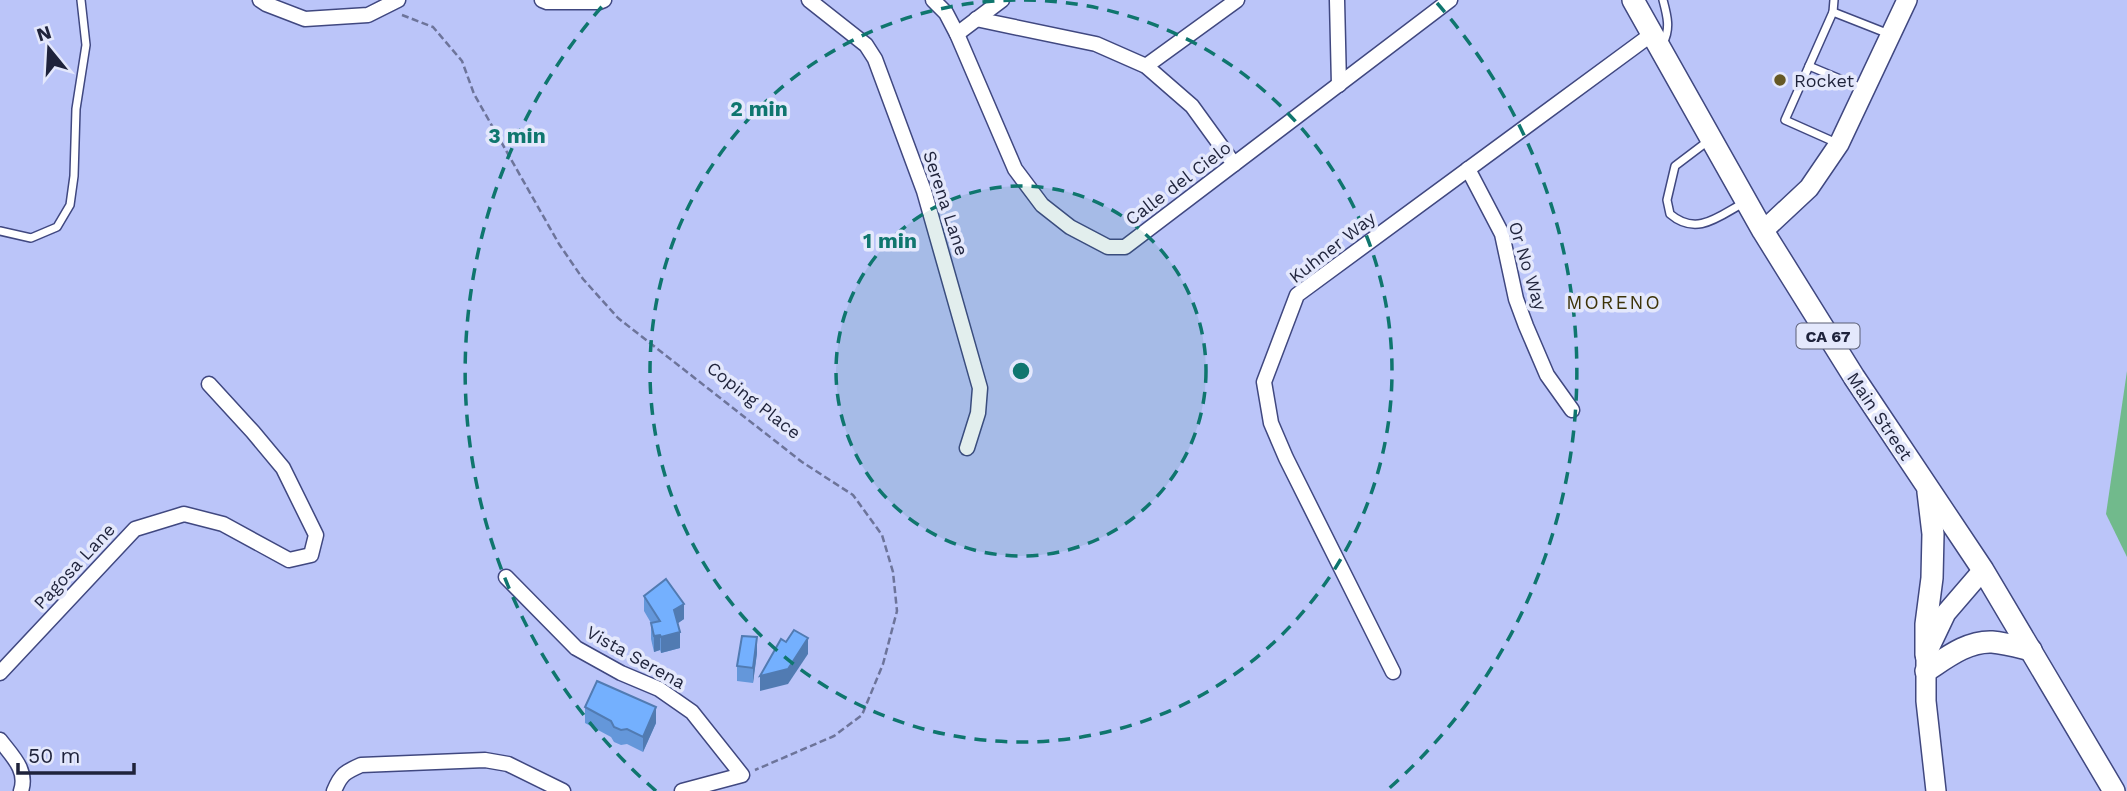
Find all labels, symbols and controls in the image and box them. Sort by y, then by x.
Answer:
north arrow [14,14,84,84]
text: N [34,20,54,46]
place label: Rocket [1794,70,1855,91]
marker: Rocket [1772,72,1788,88]
text: 2 min [730,96,788,121]
text: 3 min [488,123,546,148]
street label: Calle del Cielo [1121,137,1235,229]
street label: Serena Lane [919,148,973,258]
street label: Kuhner Way [1285,206,1380,287]
street label: Or No Way [1505,219,1552,314]
text: 1 min [863,228,917,253]
district label: MORENO [1566,291,1662,314]
road number: CA 67 [1797,324,1860,348]
street label: Coping Place [703,357,805,443]
centre of rings [1009,359,1033,383]
street label: Main Street [1843,368,1917,464]
street label: Pagosa Lane [29,519,119,613]
street label: Vista Serena [583,621,689,693]
scale bar [18,732,133,776]
text: 50 m [28,743,80,768]

